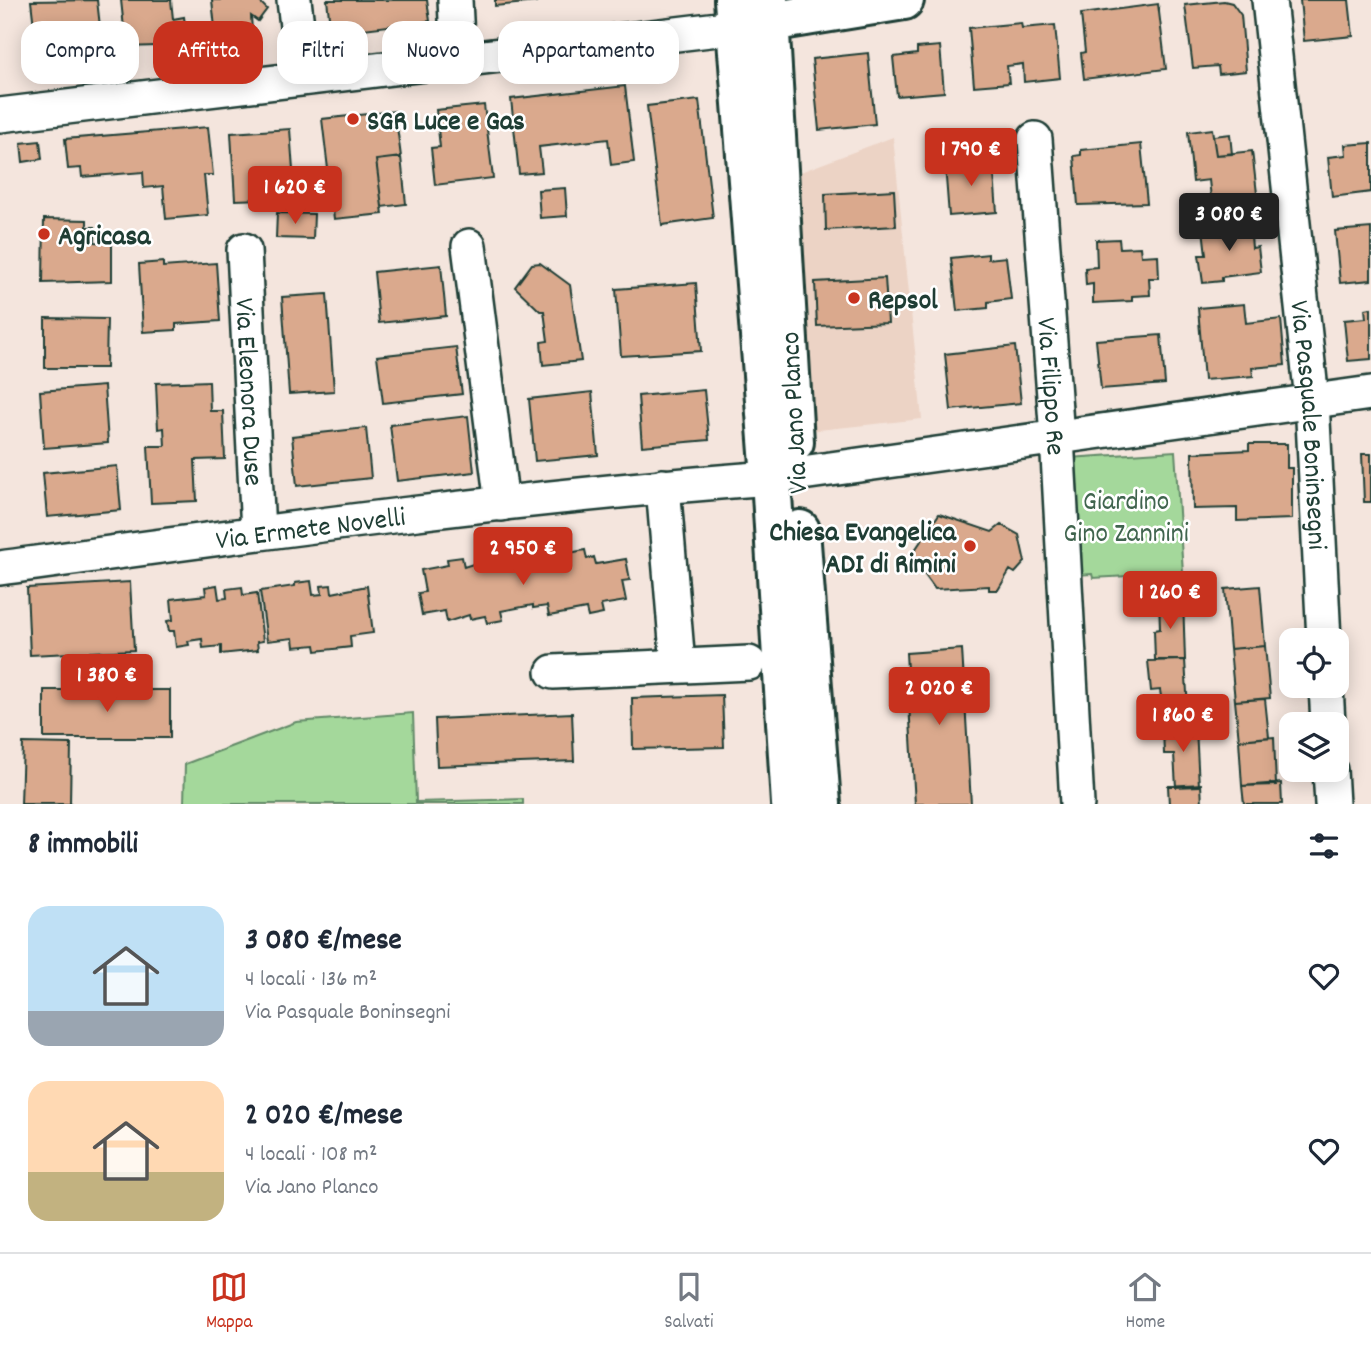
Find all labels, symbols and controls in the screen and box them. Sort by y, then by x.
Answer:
chip: Compra [21,21,139,84]
chip: Affitta [153,21,263,84]
chip: Filtri [277,21,368,84]
chip: Nuovo [382,21,484,84]
chip: Appartamento [498,21,679,84]
place label: SGR Luce e Gas [367,104,525,144]
marker: SGR Luce e Gas [345,111,361,127]
pin: 1 790 € [906,128,1036,188]
text: 1 790 € [941,134,1001,167]
pin: 1 620 € [230,166,360,226]
text: 1 620 € [264,172,326,205]
pin: 3 080 € [1164,194,1294,253]
text: 3 080 € [1195,199,1263,232]
place label: Agricasa [58,219,151,259]
marker: Agricasa [36,226,52,242]
place label: Repsol [868,283,938,323]
marker: Repsol [846,290,862,306]
street label: Via Eleonora Duse [221,297,271,487]
street label: Via Pasquale Boninsegni [1276,299,1334,551]
street label: Via Filippo Re [1023,316,1073,457]
street label: Via Jano Planco [773,331,821,495]
park label: Giardino Gino Zannini [1063,484,1189,556]
street label: Via Ermete Novelli [214,500,408,563]
place label: Chiesa Evangelica ADI di Rimini [769,515,957,587]
pin: 2 950 € [458,528,588,587]
text: 2 950 € [489,533,557,566]
marker: Chiesa Evangelica ADI di Rimini [962,538,978,554]
pin: 1 260 € [1105,572,1235,631]
text: 1 260 € [1139,577,1201,610]
map controls [1279,628,1349,782]
button: locate [1279,628,1349,698]
pin: 1 380 € [42,654,172,714]
text: 1 380 € [77,660,137,693]
pin: 2 020 € [874,668,1004,727]
text: 2 020 € [905,673,973,706]
pin: 1 860 € [1118,694,1248,754]
text: 1 860 € [1152,700,1214,733]
button: layers [1279,712,1349,782]
text: 8 immobili [28,825,138,868]
icon: filters [1305,827,1343,865]
text: 3 080 €/mese [245,921,402,964]
icon: home [84,934,168,1018]
icon: heart [1305,957,1343,995]
text: 4 locali · 136 m² [245,964,377,997]
text: Via Pasquale Boninsegni [245,997,450,1030]
text: 2 020 €/mese [245,1096,403,1139]
icon: home [84,1109,168,1193]
icon: heart [1305,1132,1343,1170]
text: 4 locali · 108 m² [245,1139,377,1172]
text: Via Jano Planco [245,1172,378,1205]
tab: Mappa [206,1268,252,1337]
tab: Salvati [664,1268,714,1337]
tab: Home [1125,1268,1165,1337]

